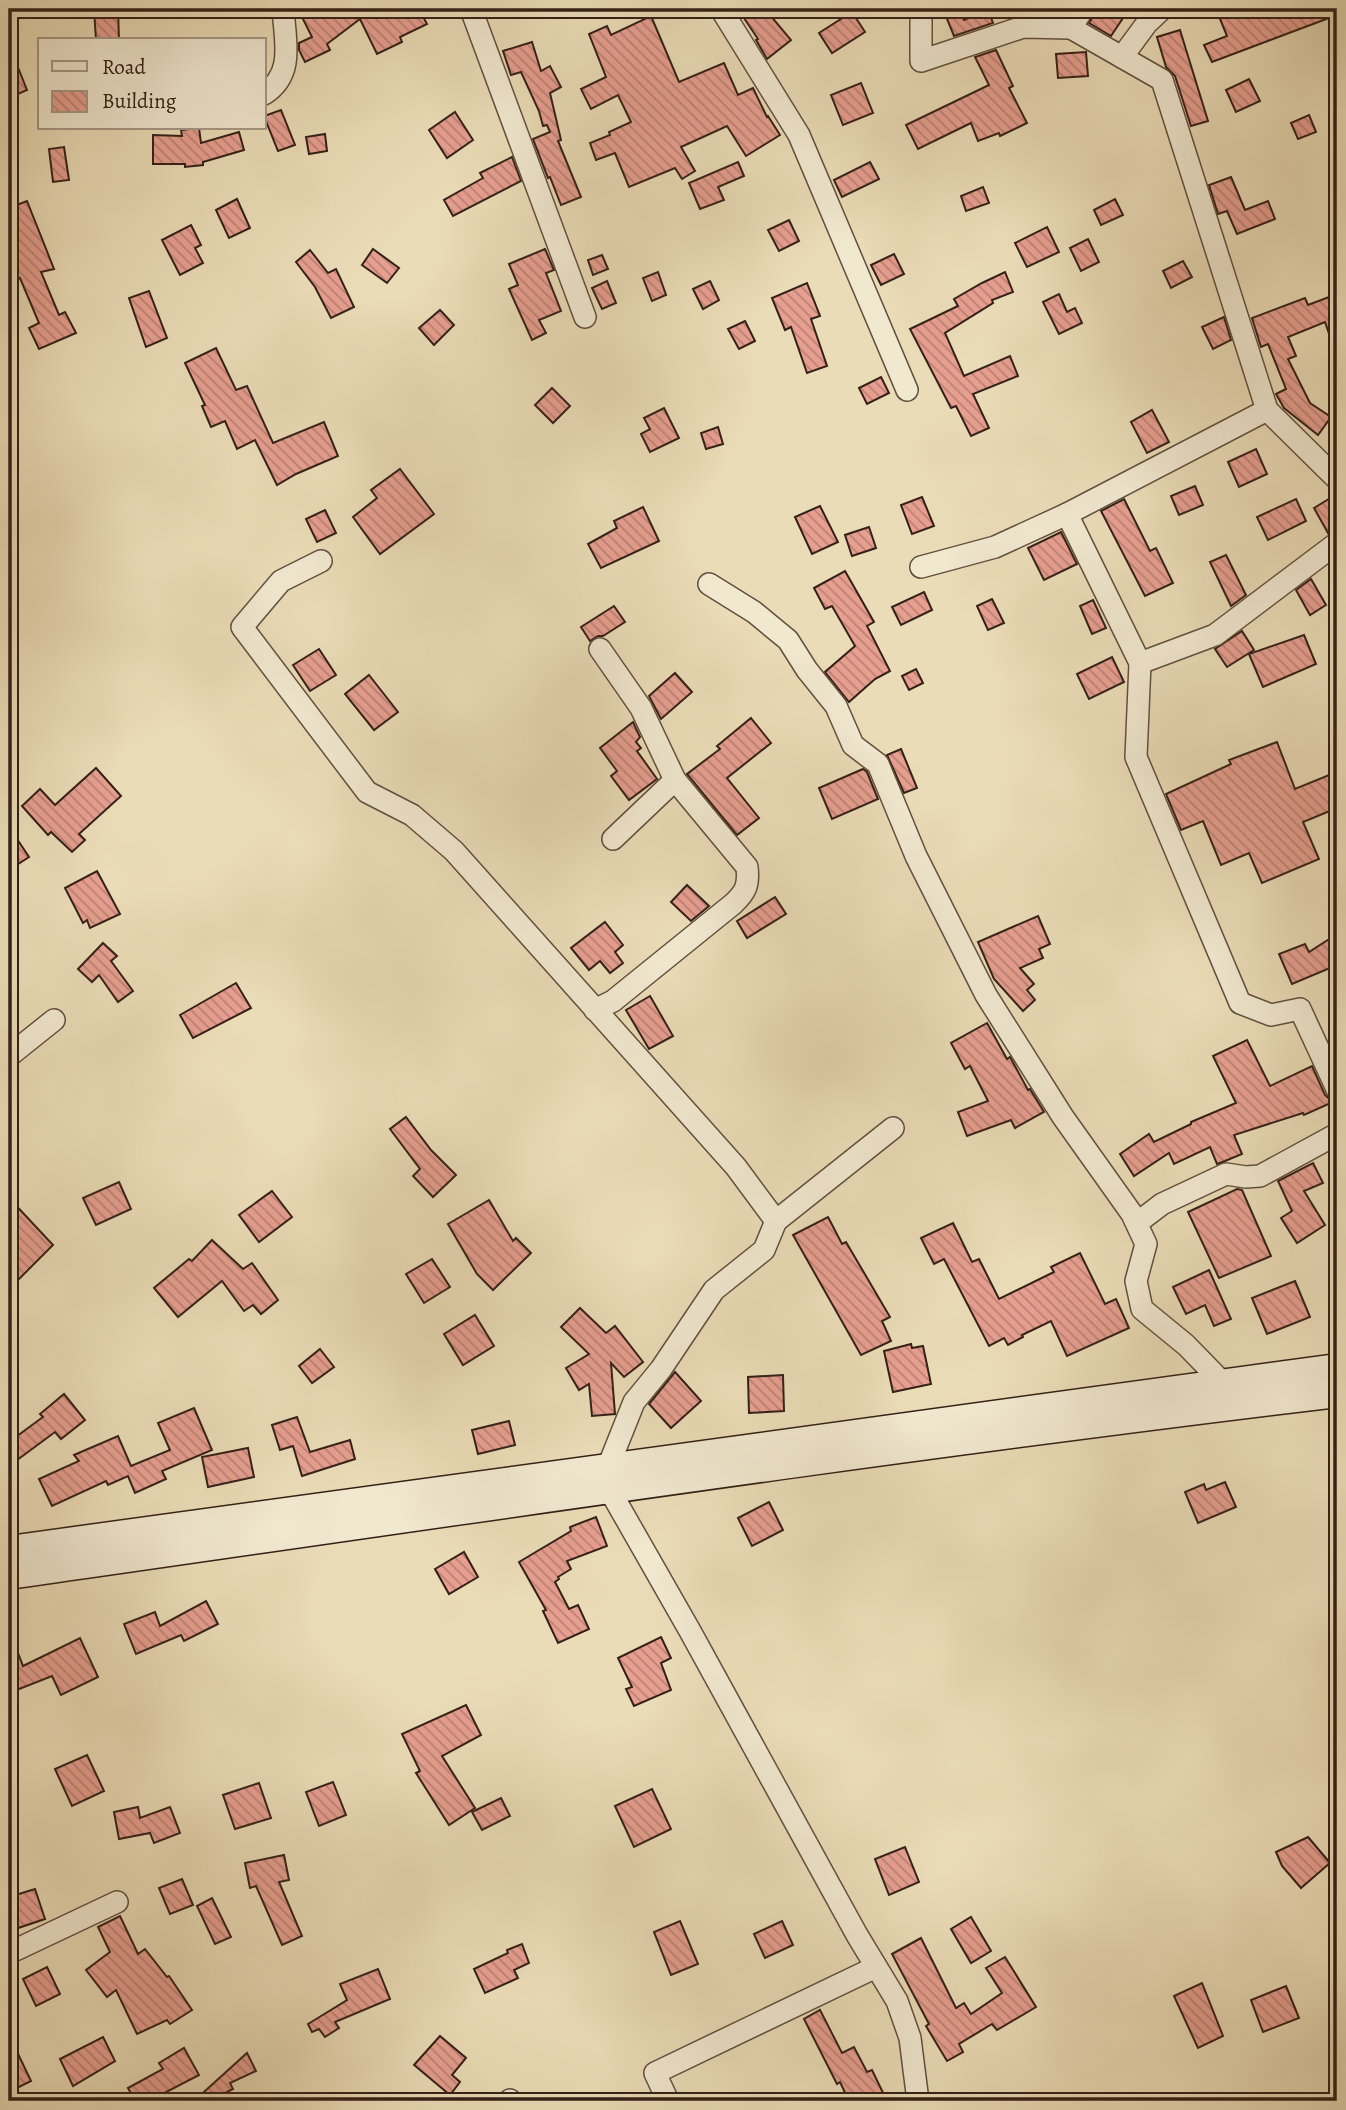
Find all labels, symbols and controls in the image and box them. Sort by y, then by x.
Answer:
legend [38,38,266,130]
text: Road [102,53,146,81]
text: Building [102,87,177,115]

